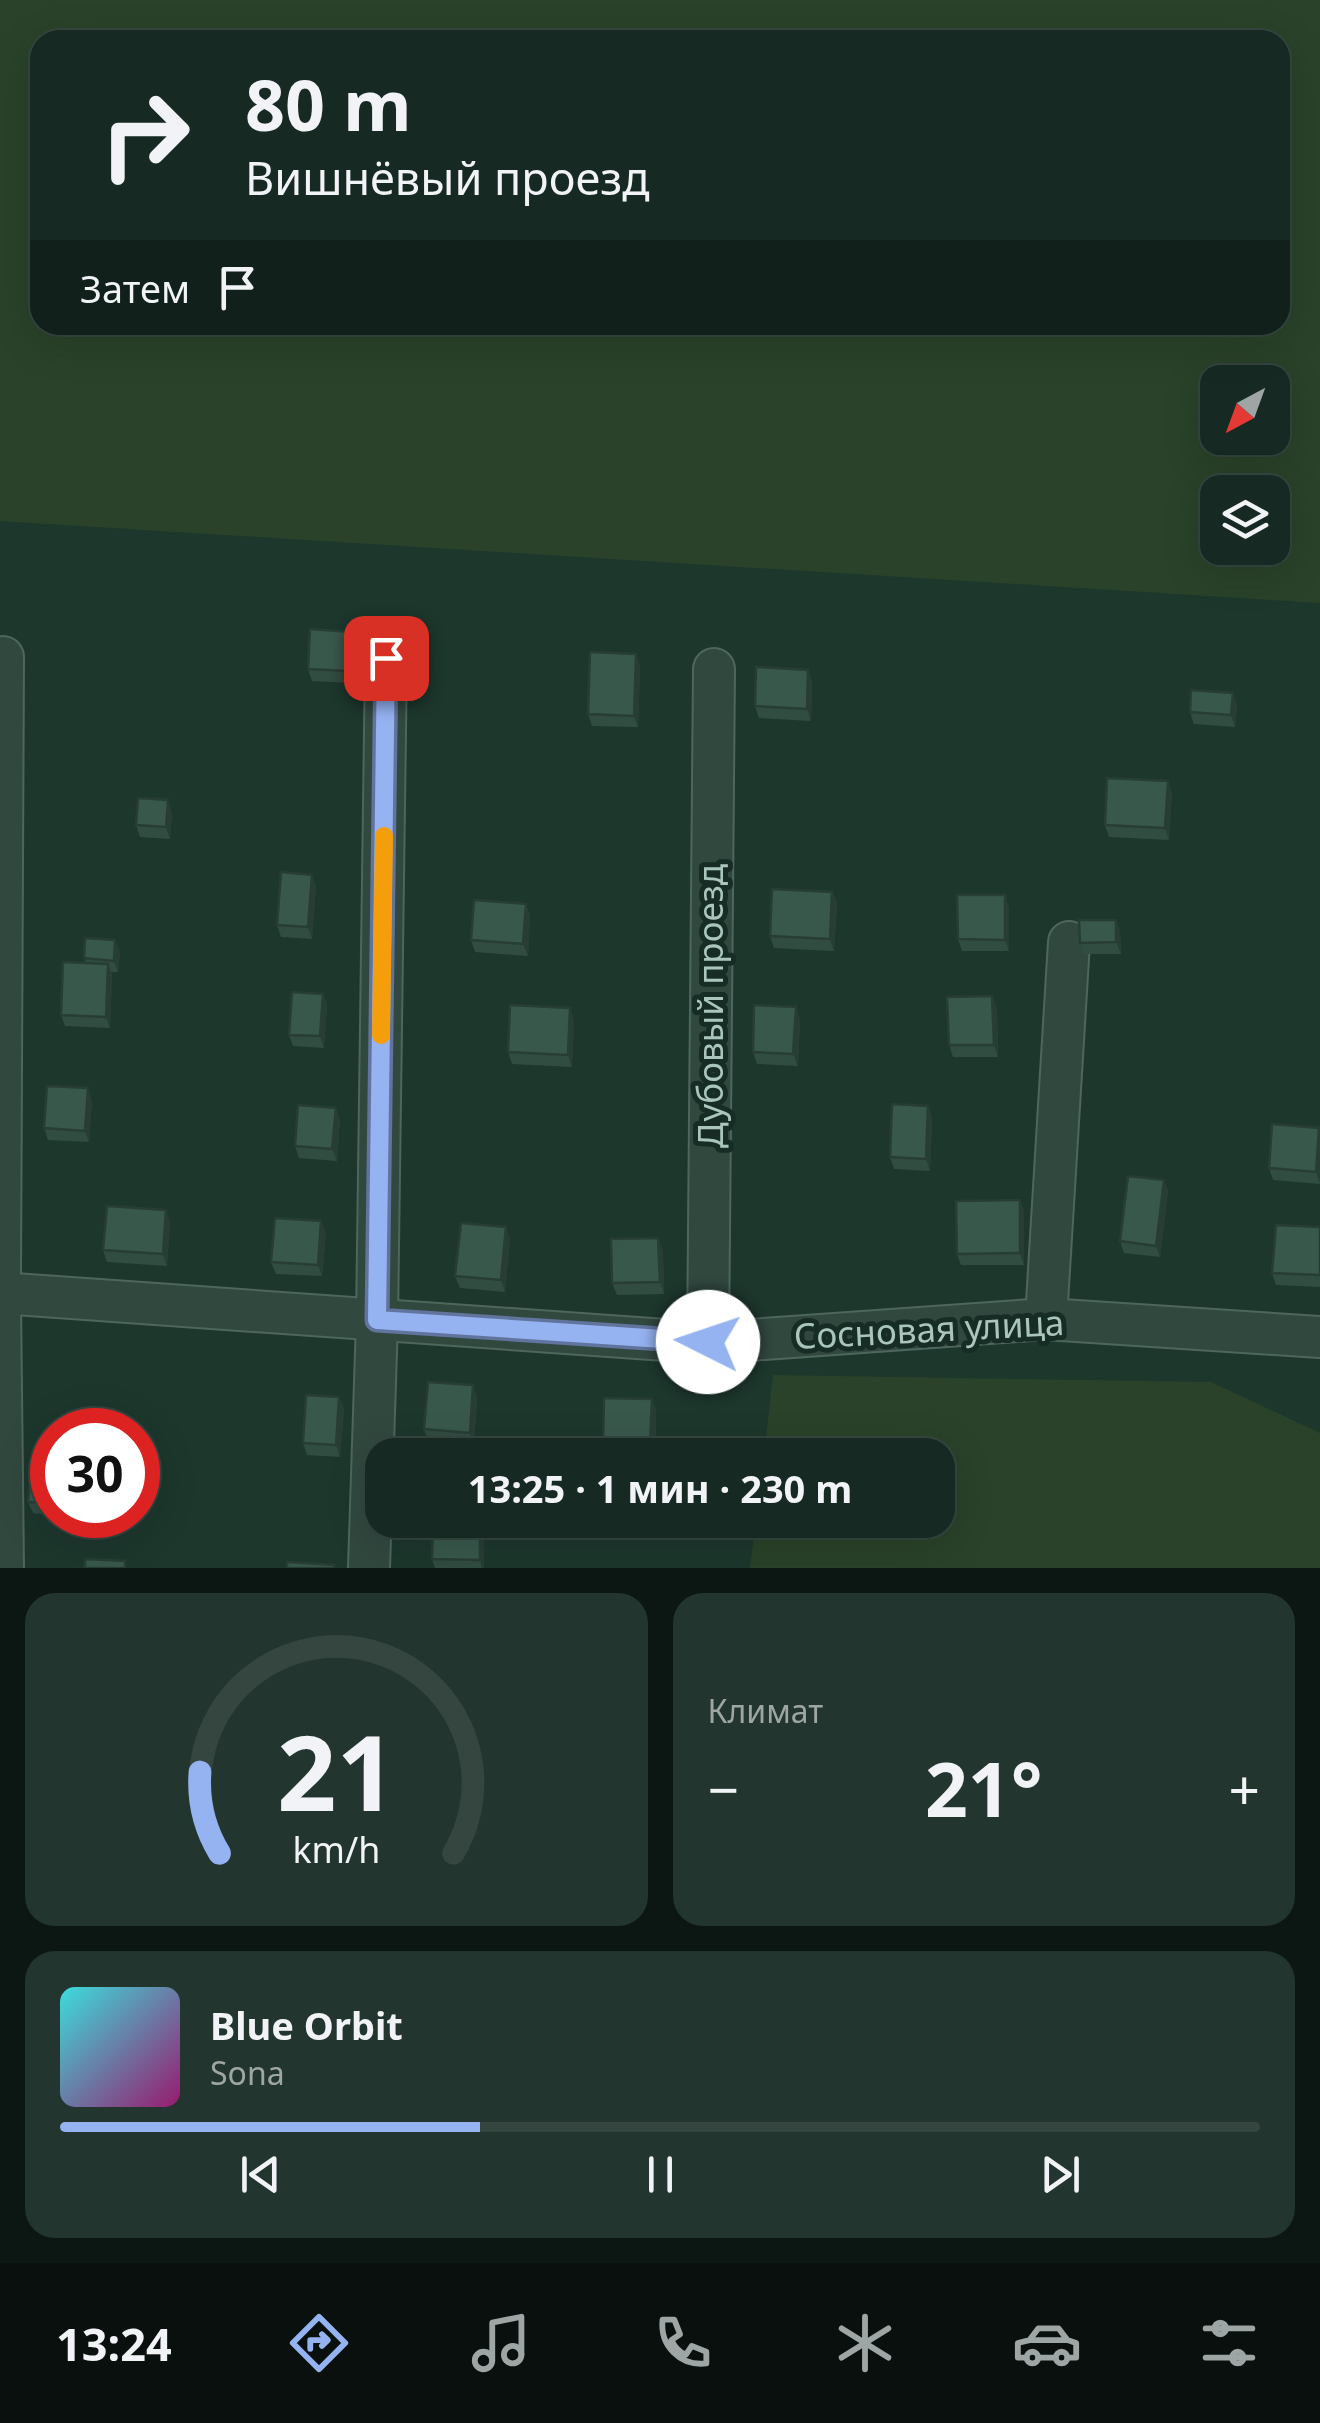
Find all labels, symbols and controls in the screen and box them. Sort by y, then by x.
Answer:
text: 80 m [245,56,412,152]
icon: right [80,70,210,200]
text: Вишнёвый проезд [245,147,649,208]
icon: arrive [210,260,265,315]
text: Затем [80,262,190,314]
north arrow [1200,365,1290,455]
map controls [1200,365,1290,565]
button: layers [1200,475,1290,565]
pin [344,616,429,701]
icon: arrive [359,631,414,686]
street label: Дубовый проезд [686,864,733,1148]
position arrow [656,1290,760,1394]
street label: Сосновая улица [793,1298,1065,1359]
speed limit sign: 30 [30,1408,160,1538]
text: 13:25 · 1 мин · 230 m [468,1462,852,1514]
text: Климат [708,1689,823,1732]
text: 21 [277,1700,396,1841]
text: 21° [925,1737,1043,1839]
text: − [708,1751,739,1826]
text: + [1229,1751,1260,1826]
text: km/h [292,1825,380,1873]
text: Blue Orbit [210,1999,403,2051]
text: Sona [210,2051,285,2094]
icon: previous [233,2147,288,2202]
icon: pause [633,2147,688,2202]
icon: next [1033,2147,1088,2202]
icon: directions [284,2308,354,2378]
icon: music [466,2308,536,2378]
icon: phone [648,2308,718,2378]
icon: climate [830,2308,900,2378]
icon: car [1012,2308,1082,2378]
icon: filters [1194,2308,1264,2378]
text: 13:24 [56,2313,172,2374]

